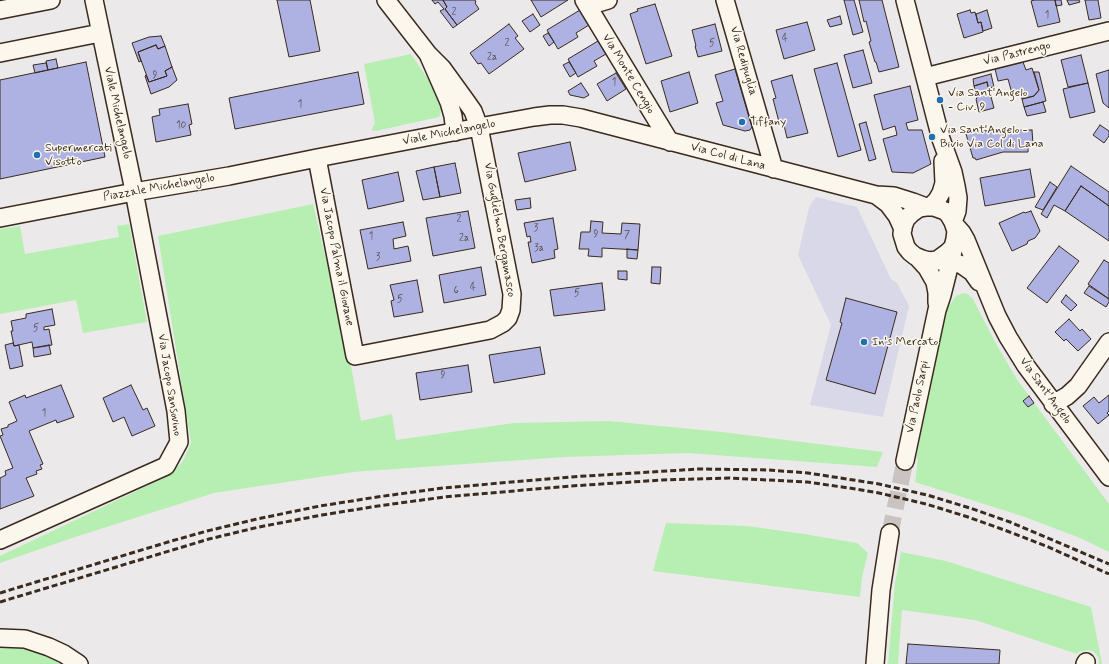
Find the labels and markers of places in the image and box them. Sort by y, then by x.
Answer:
place label: Via Sant'Angelo - Civ. 9 [948,86,1027,114]
marker: Via Sant'Angelo - Civ. 9 [935,95,945,105]
place label: Tiffany [750,115,786,129]
marker: Tiffany [737,117,747,127]
place label: Via Sant'Angelo - Bivio Via Col di Lana [940,123,1044,151]
marker: Via Sant'Angelo - Bivio Via Col di Lana [927,132,937,142]
place label: Supermercati Visotto [45,141,112,169]
marker: Supermercati Visotto [32,150,42,160]
place label: In's Mercato [872,335,938,349]
marker: In's Mercato [859,337,869,347]

